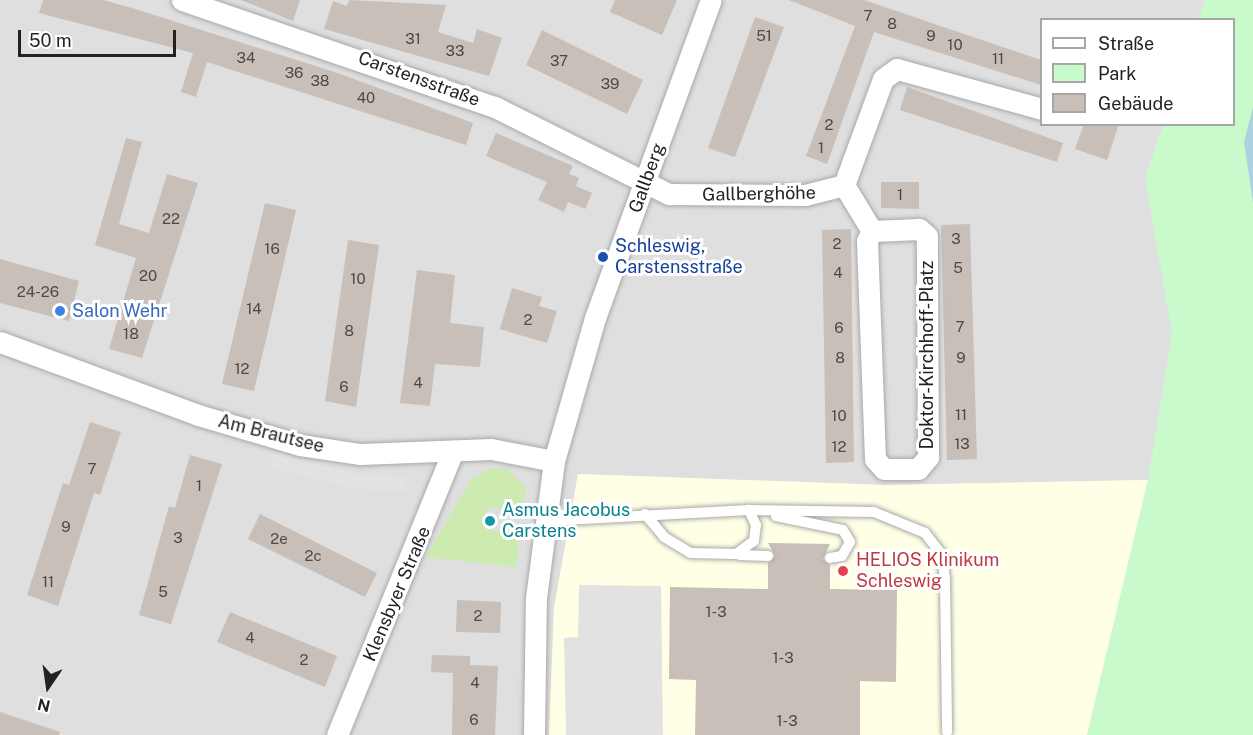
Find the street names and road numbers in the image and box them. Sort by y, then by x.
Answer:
street label: Carstensstraße [355,47,483,111]
street label: Gallberg [624,140,670,216]
street label: Gallberghöhe [702,182,816,206]
street label: Doktor-Kirchhoff-Platz [916,261,938,449]
street label: Am Brautsee [216,410,326,458]
street label: Klensbyer Straße [359,523,435,665]

